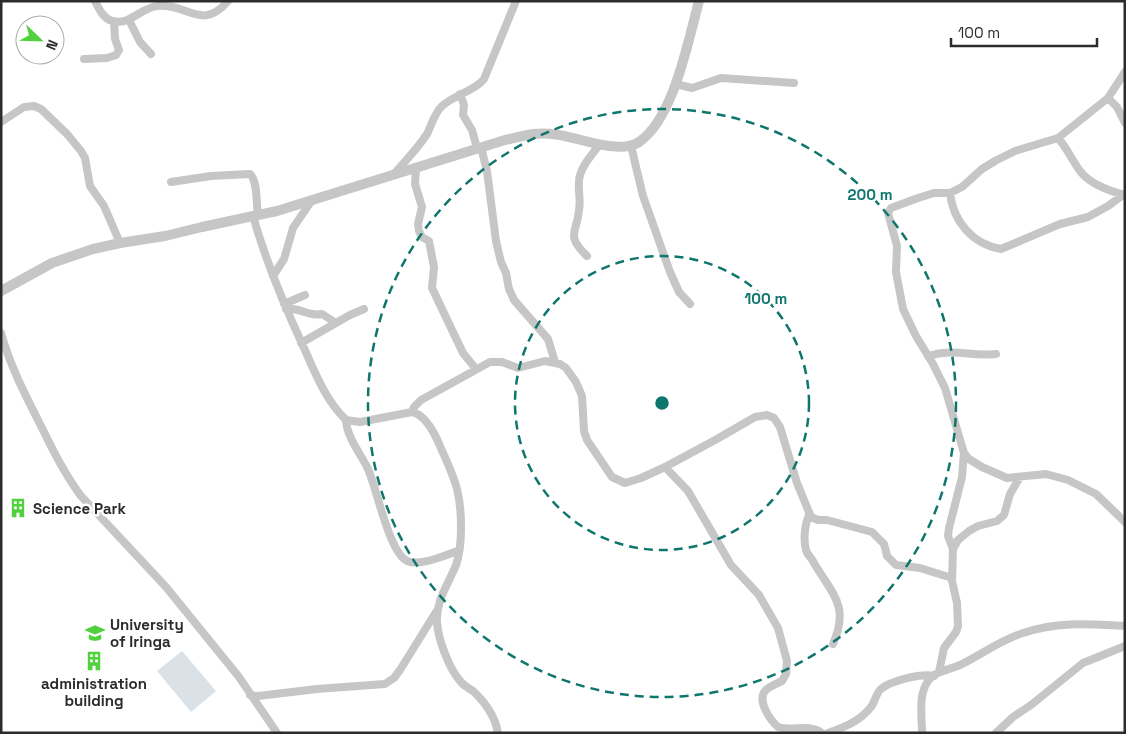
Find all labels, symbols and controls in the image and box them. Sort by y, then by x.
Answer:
north arrow [15,15,65,65]
scale bar [951,15,1097,47]
text: 100 m [958,23,1000,42]
text: N [42,37,62,53]
text: 200 m [848,185,892,204]
text: 100 m [745,289,787,308]
centre of rings [653,394,671,412]
building icon: Science Park [7,497,29,519]
place label: Science Park [33,499,127,518]
place label: University of Iringa [110,615,184,651]
school or university icon: University of Iringa [84,622,106,644]
building icon: administration building [83,650,105,672]
place label: administration building [41,674,147,710]

